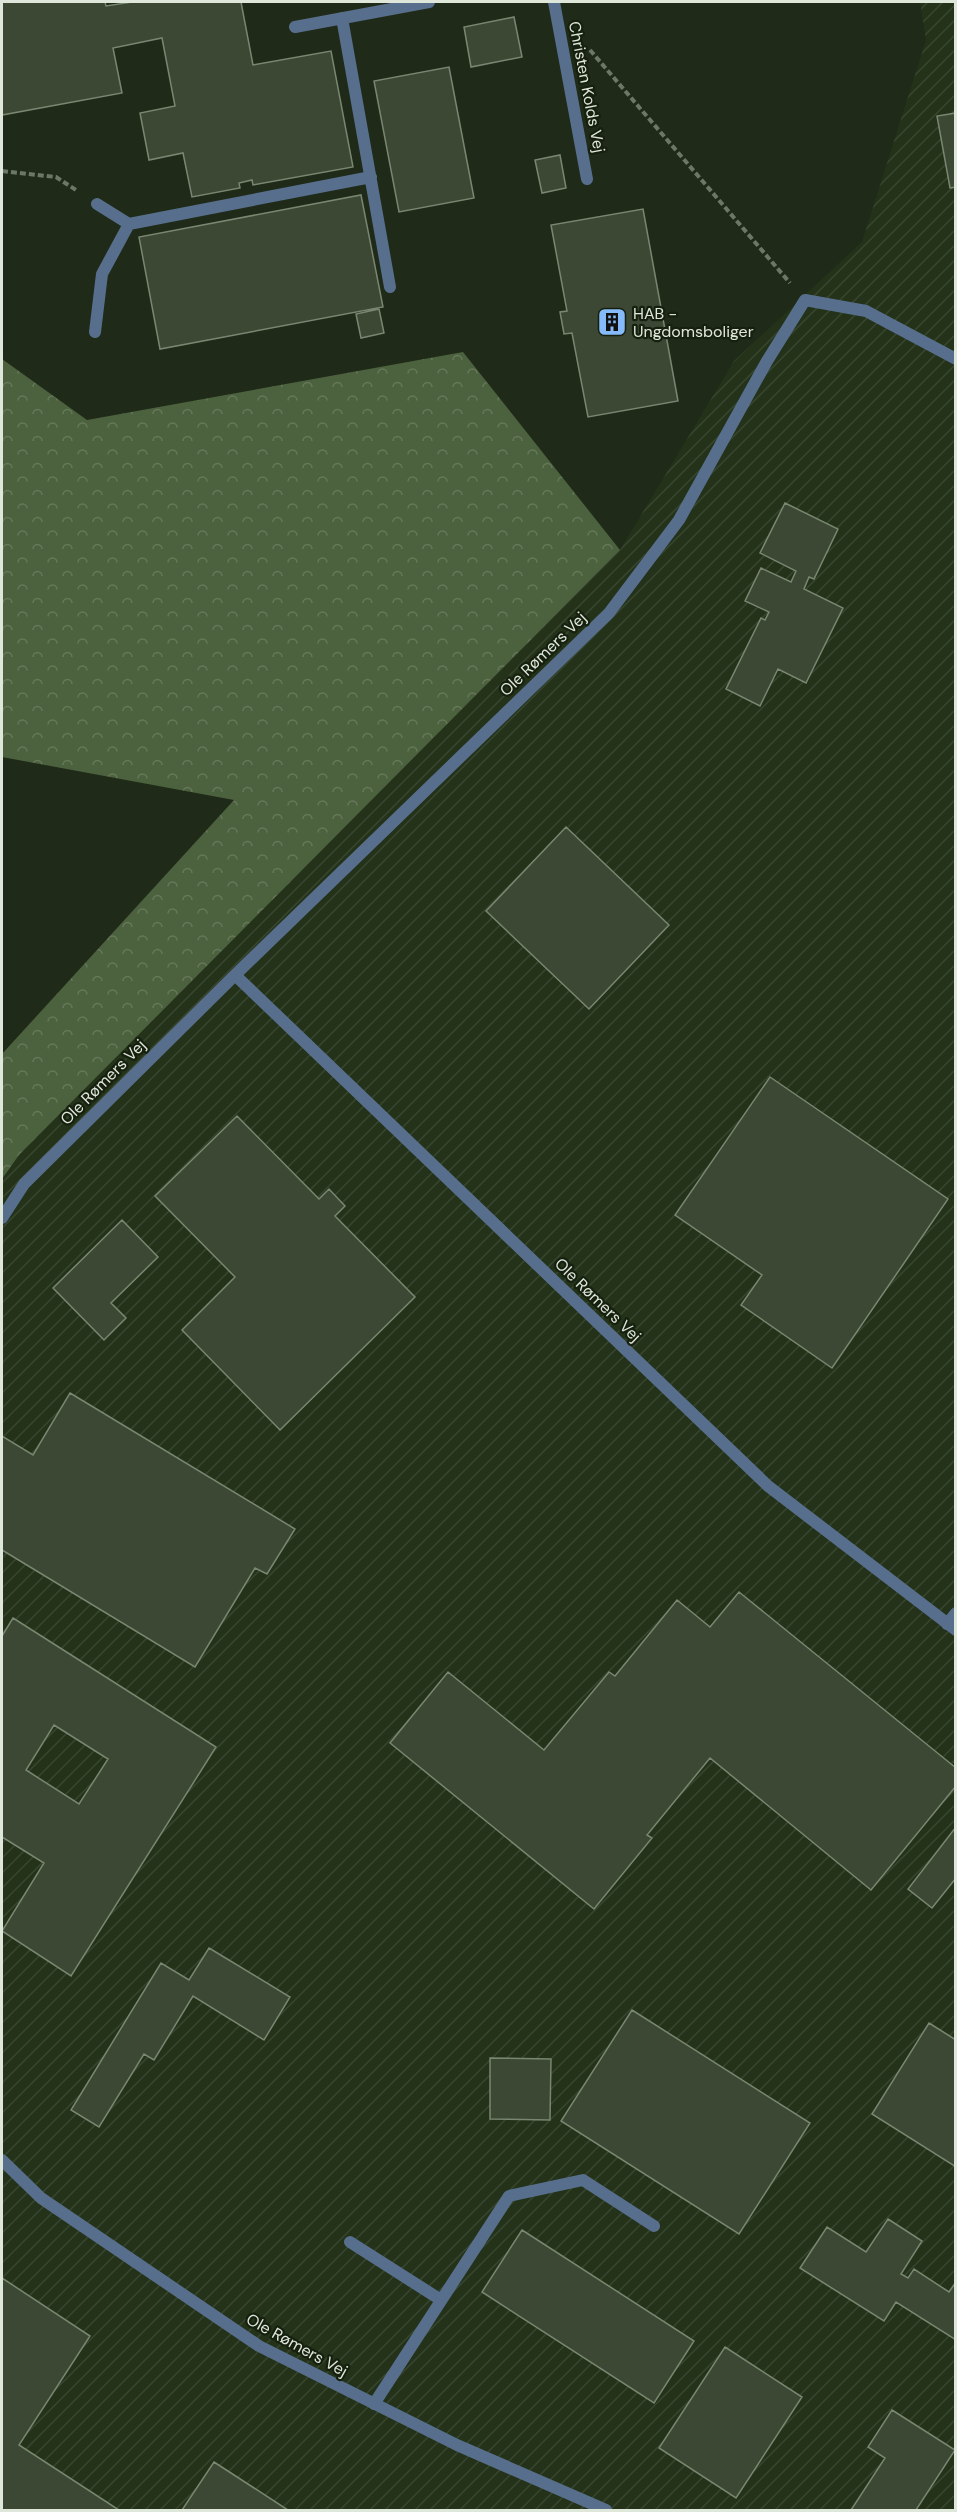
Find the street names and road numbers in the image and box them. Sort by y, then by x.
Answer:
street label: Christen Kolds Vej [564,19,610,155]
street label: Ole Rømers Vej [495,607,591,701]
street label: Ole Rømers Vej [56,1035,150,1129]
street label: Ole Rømers Vej [550,1253,646,1347]
street label: Ole Rømers Vej [243,2309,351,2381]

